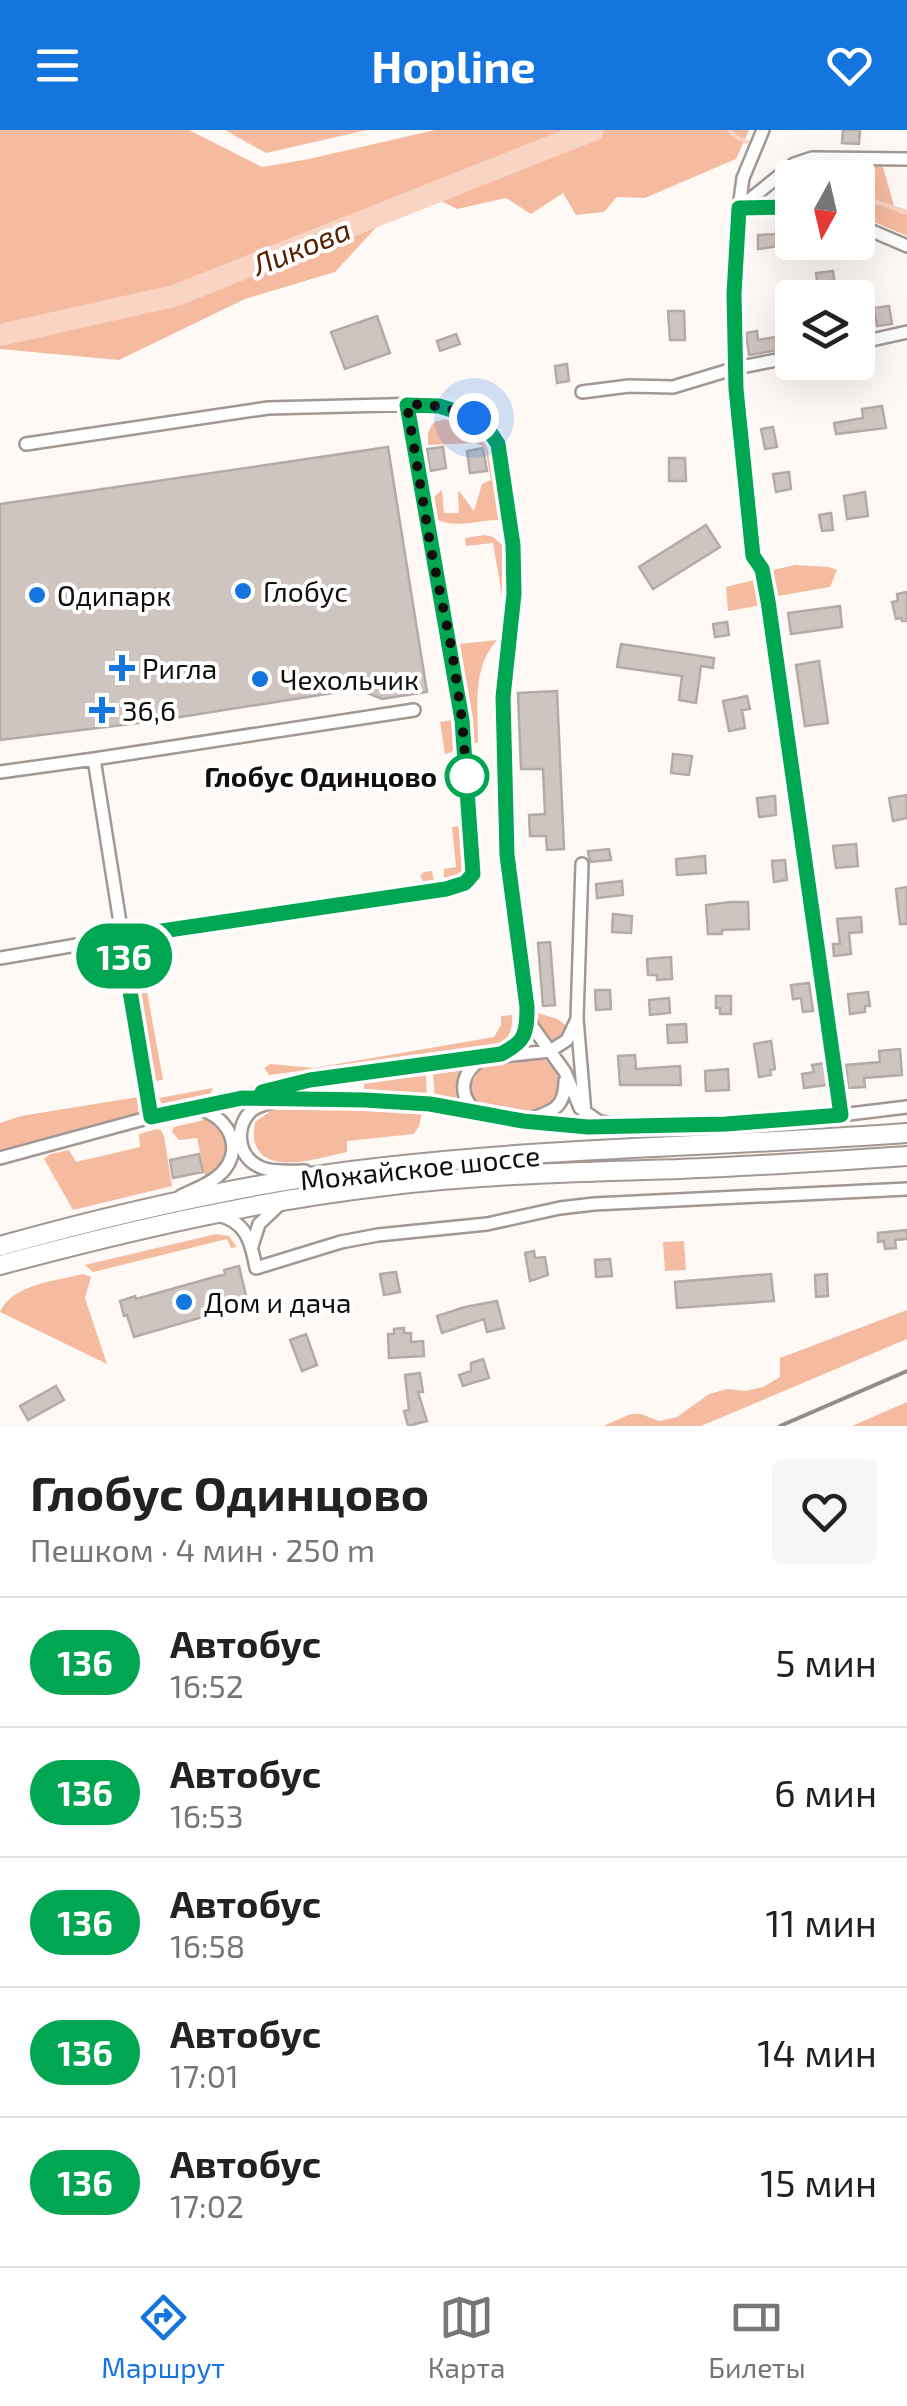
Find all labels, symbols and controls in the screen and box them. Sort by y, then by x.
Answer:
icon: menu [30,38,85,93]
text: Hopline [371,38,536,92]
icon: heart [822,38,877,93]
north arrow [775,160,875,260]
map controls [775,160,875,380]
water label: Ликова [246,210,356,282]
button: layers [775,280,875,380]
your location [449,393,499,443]
place label: Глобус [263,574,348,608]
place label: Одипарк [57,578,171,612]
marker: Глобус [232,580,254,602]
marker: Одипарк [26,584,48,606]
place label: Ригла [142,651,217,685]
marker: Ригла [111,657,133,679]
place label: Чехольчик [280,662,419,696]
marker: Чехольчик [249,668,271,690]
place label: 36,6 [122,693,176,727]
marker: 36,6 [91,699,113,721]
marker: Глобус Одинцово [446,755,488,797]
place label: Глобус Одинцово [204,759,437,793]
line badge: 136 [66,924,182,988]
text: 136 [96,935,152,977]
street label: Можайское шоссе [298,1137,542,1197]
place label: Дом и дача [204,1285,352,1319]
marker: Дом и дача [173,1291,195,1313]
button: heart [772,1459,877,1564]
text: Глобус Одинцово [30,1463,429,1521]
text: Пешком · 4 мин · 250 m [30,1530,375,1568]
text: Автобус [170,1620,321,1666]
text: 5 мин [775,1639,877,1685]
text: 136 [57,1641,113,1683]
text: 16:52 [170,1666,244,1704]
text: Автобус [170,1750,321,1796]
text: 6 мин [774,1769,877,1815]
text: 136 [57,1771,113,1813]
text: 16:53 [170,1796,244,1834]
text: Автобус [170,1880,321,1926]
text: 11 мин [765,1899,877,1945]
text: 136 [57,1901,113,1943]
text: 16:58 [170,1926,245,1964]
text: Автобус [170,2010,321,2056]
text: 14 мин [757,2029,877,2075]
text: 136 [57,2031,113,2073]
text: 17:01 [170,2056,239,2094]
text: Автобус [170,2140,321,2186]
text: 15 мин [760,2159,877,2205]
text: 136 [57,2161,113,2203]
text: 17:02 [170,2186,244,2224]
tab: Маршрут [101,2290,225,2384]
tab: Карта [428,2290,506,2384]
tab: Билеты [708,2290,806,2384]

